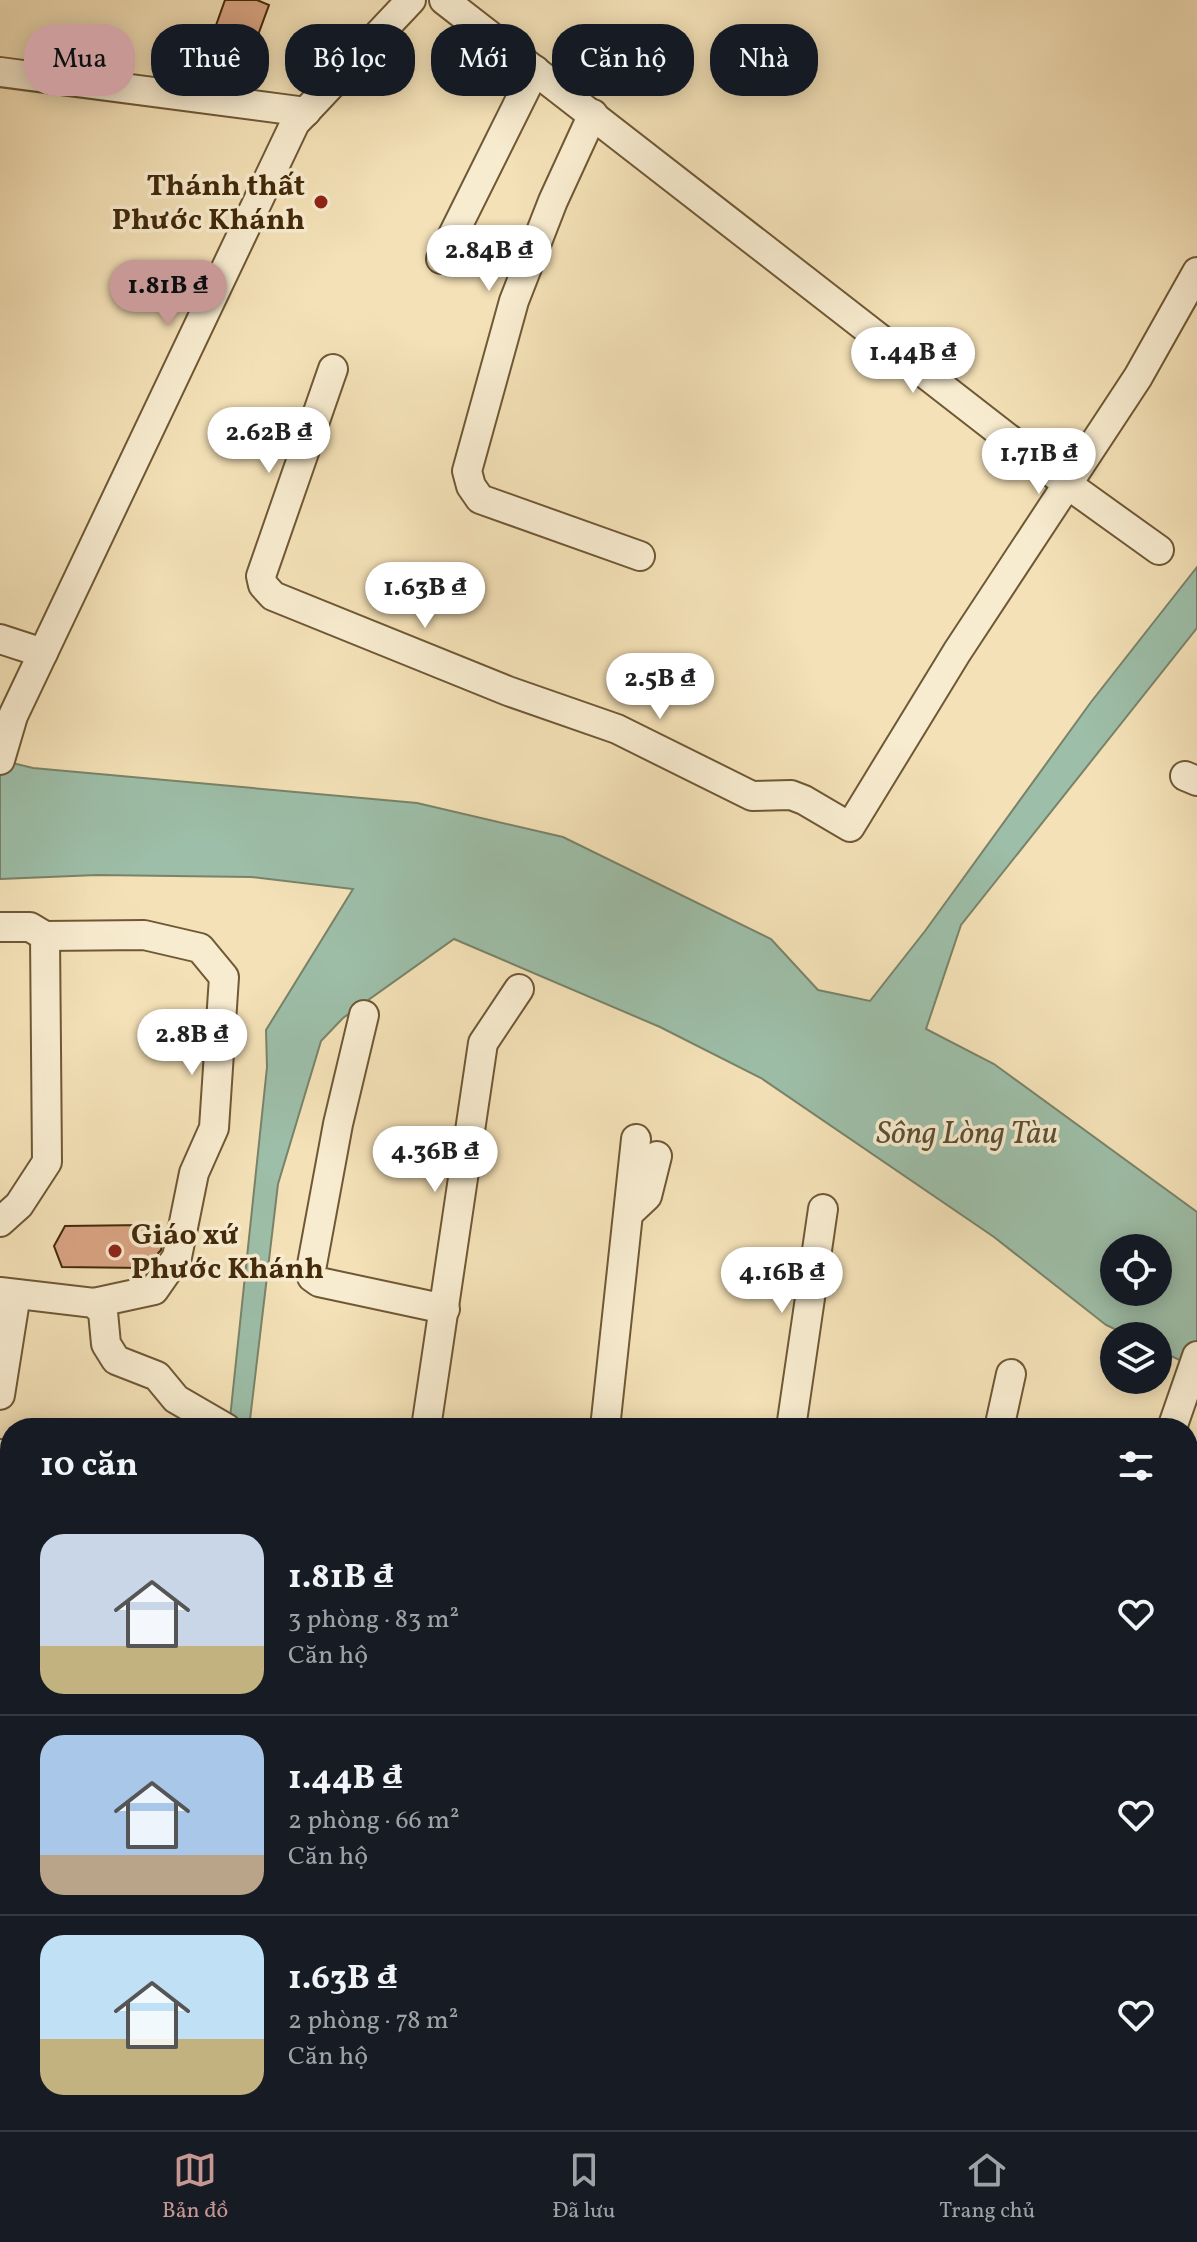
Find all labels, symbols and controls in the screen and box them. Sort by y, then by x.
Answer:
chip: Mua [24,24,135,96]
chip: Thuê [151,24,269,96]
chip: Bộ lọc [285,24,415,96]
chip: Mới [431,24,536,96]
chip: Căn hộ [552,24,694,96]
chip: Nhà [710,24,818,96]
place label: Thánh thất Phước Khánh [112,166,305,242]
marker: Thánh thất Phước Khánh [312,193,330,211]
pin: 2.84B ₫ [415,225,563,293]
text: 2.84B ₫ [445,233,533,269]
pin: 1.81B ₫ [94,260,242,328]
text: 1.81B ₫ [128,268,208,304]
pin: 1.44B ₫ [839,327,987,395]
text: 1.44B ₫ [869,335,957,371]
pin: 2.62B ₫ [195,407,343,475]
text: 2.62B ₫ [225,415,313,451]
pin: 1.71B ₫ [965,428,1113,496]
text: 1.71B ₫ [1000,436,1078,472]
pin: 1.63B ₫ [351,562,499,630]
text: 1.63B ₫ [383,570,467,606]
pin: 2.5B ₫ [595,653,725,721]
text: 2.5B ₫ [624,661,696,697]
pin: 2.8B ₫ [127,1009,257,1077]
text: 2.8B ₫ [155,1017,229,1053]
water label: Sông Lòng Tàu [876,1113,1058,1157]
pin: 4.36B ₫ [361,1126,509,1194]
text: 4.36B ₫ [391,1134,479,1170]
place label: Giáo xứ Phước Khánh [131,1215,324,1291]
map controls [1100,1234,1172,1394]
button: locate [1100,1234,1172,1306]
marker: Giáo xứ Phước Khánh [106,1242,124,1260]
pin: 4.16B ₫ [708,1247,856,1315]
text: 4.16B ₫ [739,1255,825,1291]
button: layers [1100,1322,1172,1394]
text: 10 căn [40,1443,138,1490]
icon: filters [1114,1444,1158,1488]
text: 1.81B ₫ [288,1555,394,1602]
icon: home [104,1566,200,1662]
icon: heart [1114,1592,1158,1636]
text: 3 phòng · 83 m² [288,1602,459,1638]
text: Căn hộ [288,1638,368,1674]
text: 1.44B ₫ [288,1756,403,1803]
icon: home [104,1767,200,1863]
icon: heart [1114,1793,1158,1837]
text: 2 phòng · 66 m² [288,1803,460,1839]
text: Căn hộ [288,1839,368,1875]
text: 1.63B ₫ [288,1956,397,2003]
icon: home [104,1967,200,2063]
icon: heart [1114,1993,1158,2037]
text: 2 phòng · 78 m² [288,2003,458,2039]
text: Căn hộ [288,2039,368,2075]
tab: Bản đồ [162,2148,228,2227]
tab: Đã lưu [552,2148,615,2227]
tab: Trang chủ [939,2148,1035,2227]

